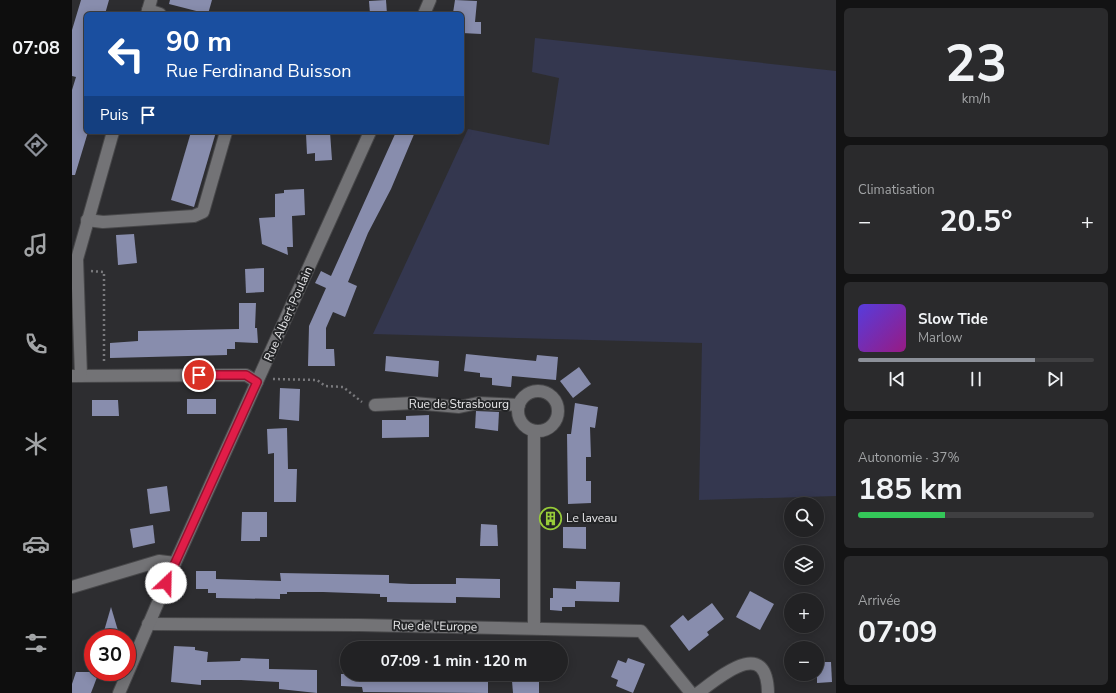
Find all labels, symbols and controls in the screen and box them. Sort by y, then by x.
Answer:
text: 90 m [166,23,232,61]
icon: left [100,28,152,80]
text: 23 [945,28,1007,99]
text: 07:08 [12,36,60,60]
text: Rue Ferdinand Buisson [166,59,352,83]
text: km/h [962,90,990,108]
icon: arrive [137,104,159,126]
text: Puis [100,105,129,125]
icon: directions [22,131,50,159]
text: Climatisation [858,181,935,199]
text: 20.5° [940,201,1012,242]
text: − [858,207,871,237]
text: + [1081,207,1094,237]
icon: music [22,231,50,259]
street label: Rue Albert Poulain [260,264,316,364]
text: Slow Tide [918,309,988,329]
text: Marlow [918,329,963,347]
icon: phone [22,330,50,358]
pin [182,358,216,392]
icon: arrive [188,364,210,386]
icon: previous [886,368,908,390]
icon: pause [965,368,987,390]
icon: next [1044,368,1066,390]
street label: Rue de Strasbourg [409,396,509,412]
icon: climate [22,430,50,458]
text: Autonomie · 37% [858,449,960,467]
text: 185 km [858,469,963,510]
map controls [784,497,824,681]
button: search [784,497,824,537]
building icon: Le laveau [537,505,563,531]
place label: Le laveau [566,510,617,526]
icon: car [22,530,50,558]
button: layers [784,545,824,585]
position arrow [145,562,187,604]
text: Arrivée [858,592,900,610]
button: + [784,593,824,633]
text: 07:09 [858,612,937,653]
street label: Rue de l'Europe [393,617,477,635]
icon: filters [22,629,50,657]
speed limit sign: 30 [84,629,136,681]
button: − [784,641,824,681]
text: 07:09 · 1 min · 120 m [381,651,527,671]

